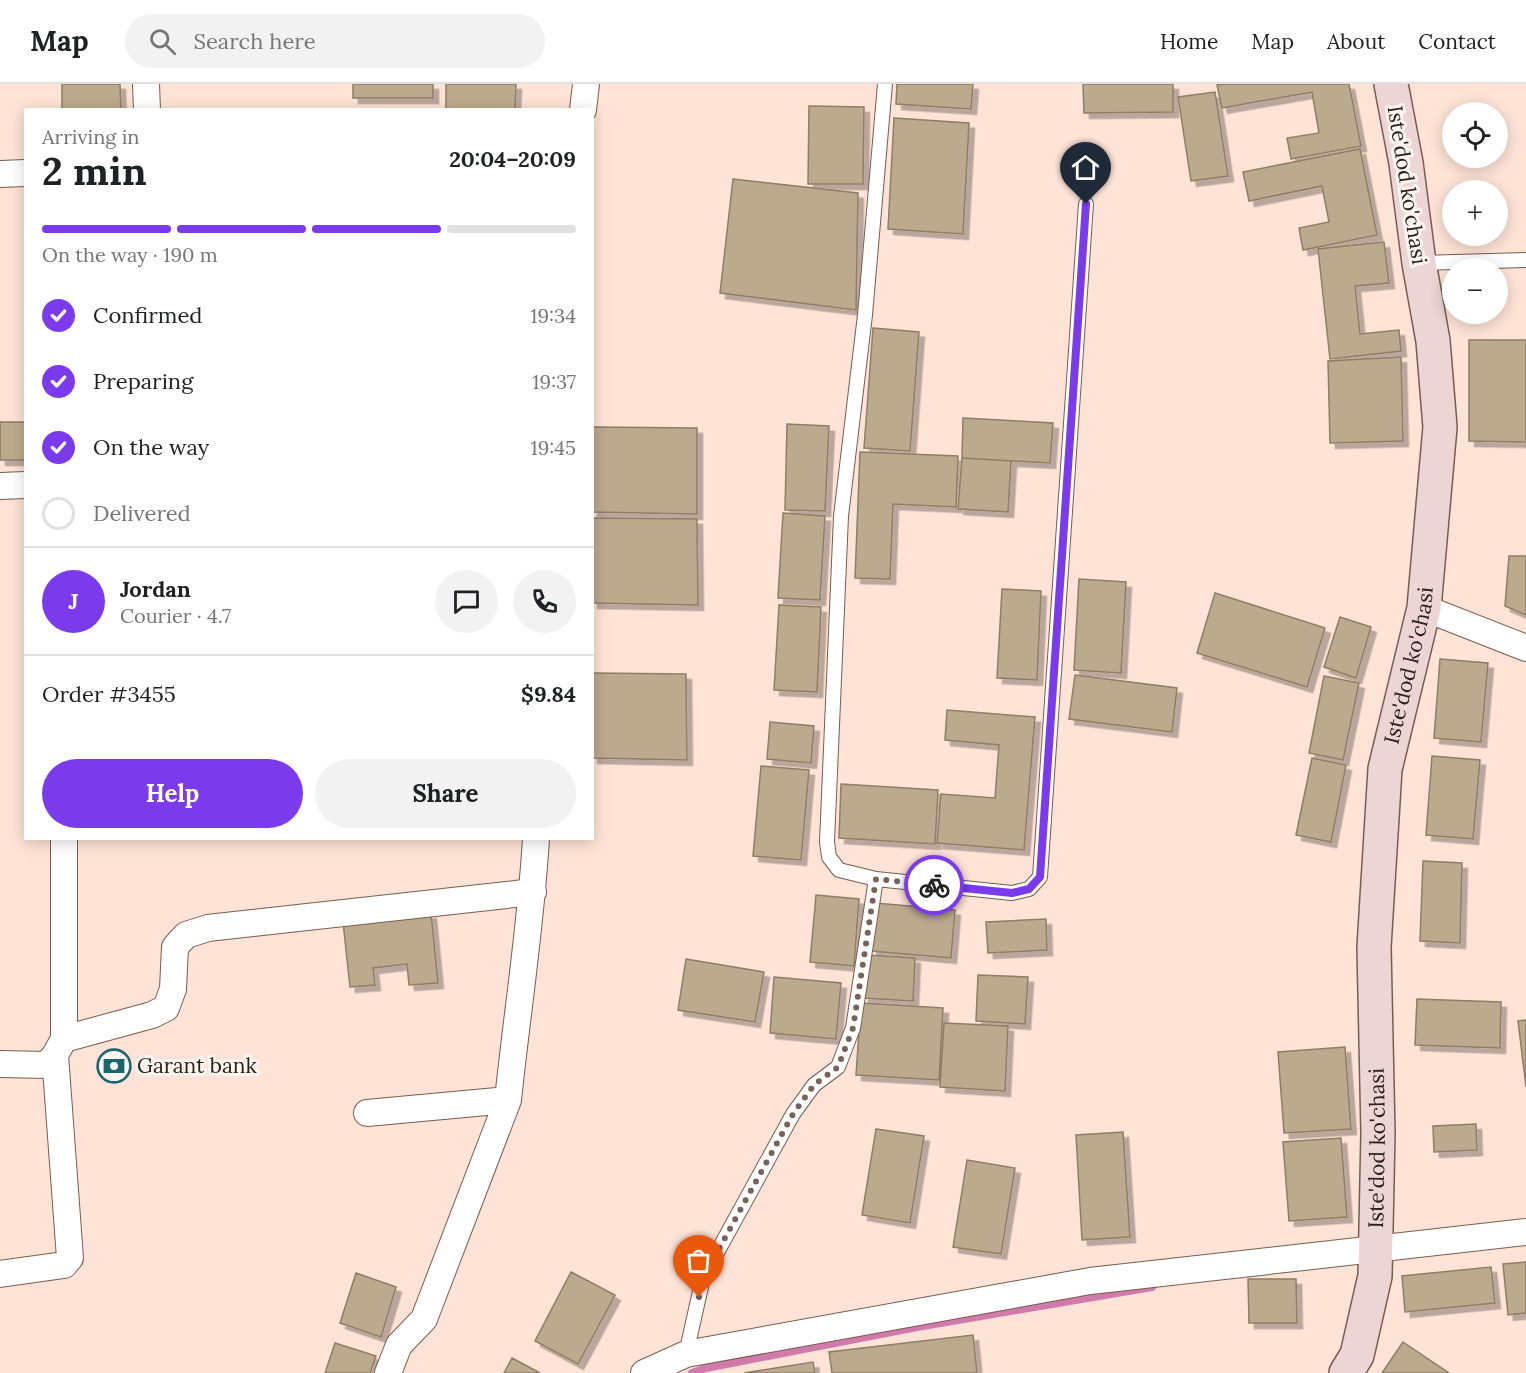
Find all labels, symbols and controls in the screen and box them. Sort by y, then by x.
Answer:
search box [125,14,545,68]
text: Map [30,23,89,59]
icon: search [146,25,179,58]
text: Search here [194,27,316,55]
text: Home [1160,28,1218,55]
text: Map [1251,28,1294,55]
text: About [1327,28,1385,55]
text: Contact [1418,28,1496,55]
map controls [1442,102,1508,324]
button: locate [1442,102,1508,168]
street label: Iste'dod ko'chasi [1382,104,1433,266]
text: Arriving in [42,124,139,149]
pin [1060,142,1111,204]
text: 20:04–20:09 [449,145,576,173]
text: 2 min [42,146,147,196]
icon: home [1069,151,1102,184]
button: + [1442,180,1508,246]
text: On the way · 190 m [42,242,218,267]
button: − [1442,258,1508,324]
icon: check [42,299,75,332]
text: Confirmed [93,301,202,329]
text: 19:34 [530,303,576,328]
icon: check [42,365,75,398]
text: Preparing [93,367,193,395]
text: 19:37 [532,369,576,394]
icon: check [42,431,75,464]
text: On the way [93,433,209,461]
text: 19:45 [530,435,576,460]
text: Delivered [93,499,191,527]
button: chat [435,570,498,633]
button: phone [513,570,576,633]
text: Jordan [120,575,191,603]
street label: Iste'dod ko'chasi [1378,586,1439,747]
text: J [69,587,78,615]
text: Courier · 4.7 [120,603,231,628]
text: Order #3455 [42,680,176,708]
text: $9.84 [521,680,576,708]
button: Help [42,759,303,828]
button: Share [315,759,576,828]
courier [904,855,964,915]
icon: bike [918,869,951,902]
bank icon: Garant bank [96,1048,132,1084]
place label: Garant bank [137,1052,258,1079]
street label: Iste'dod ko'chasi [1362,1068,1391,1229]
pin [673,1235,724,1297]
icon: bag [682,1244,715,1277]

